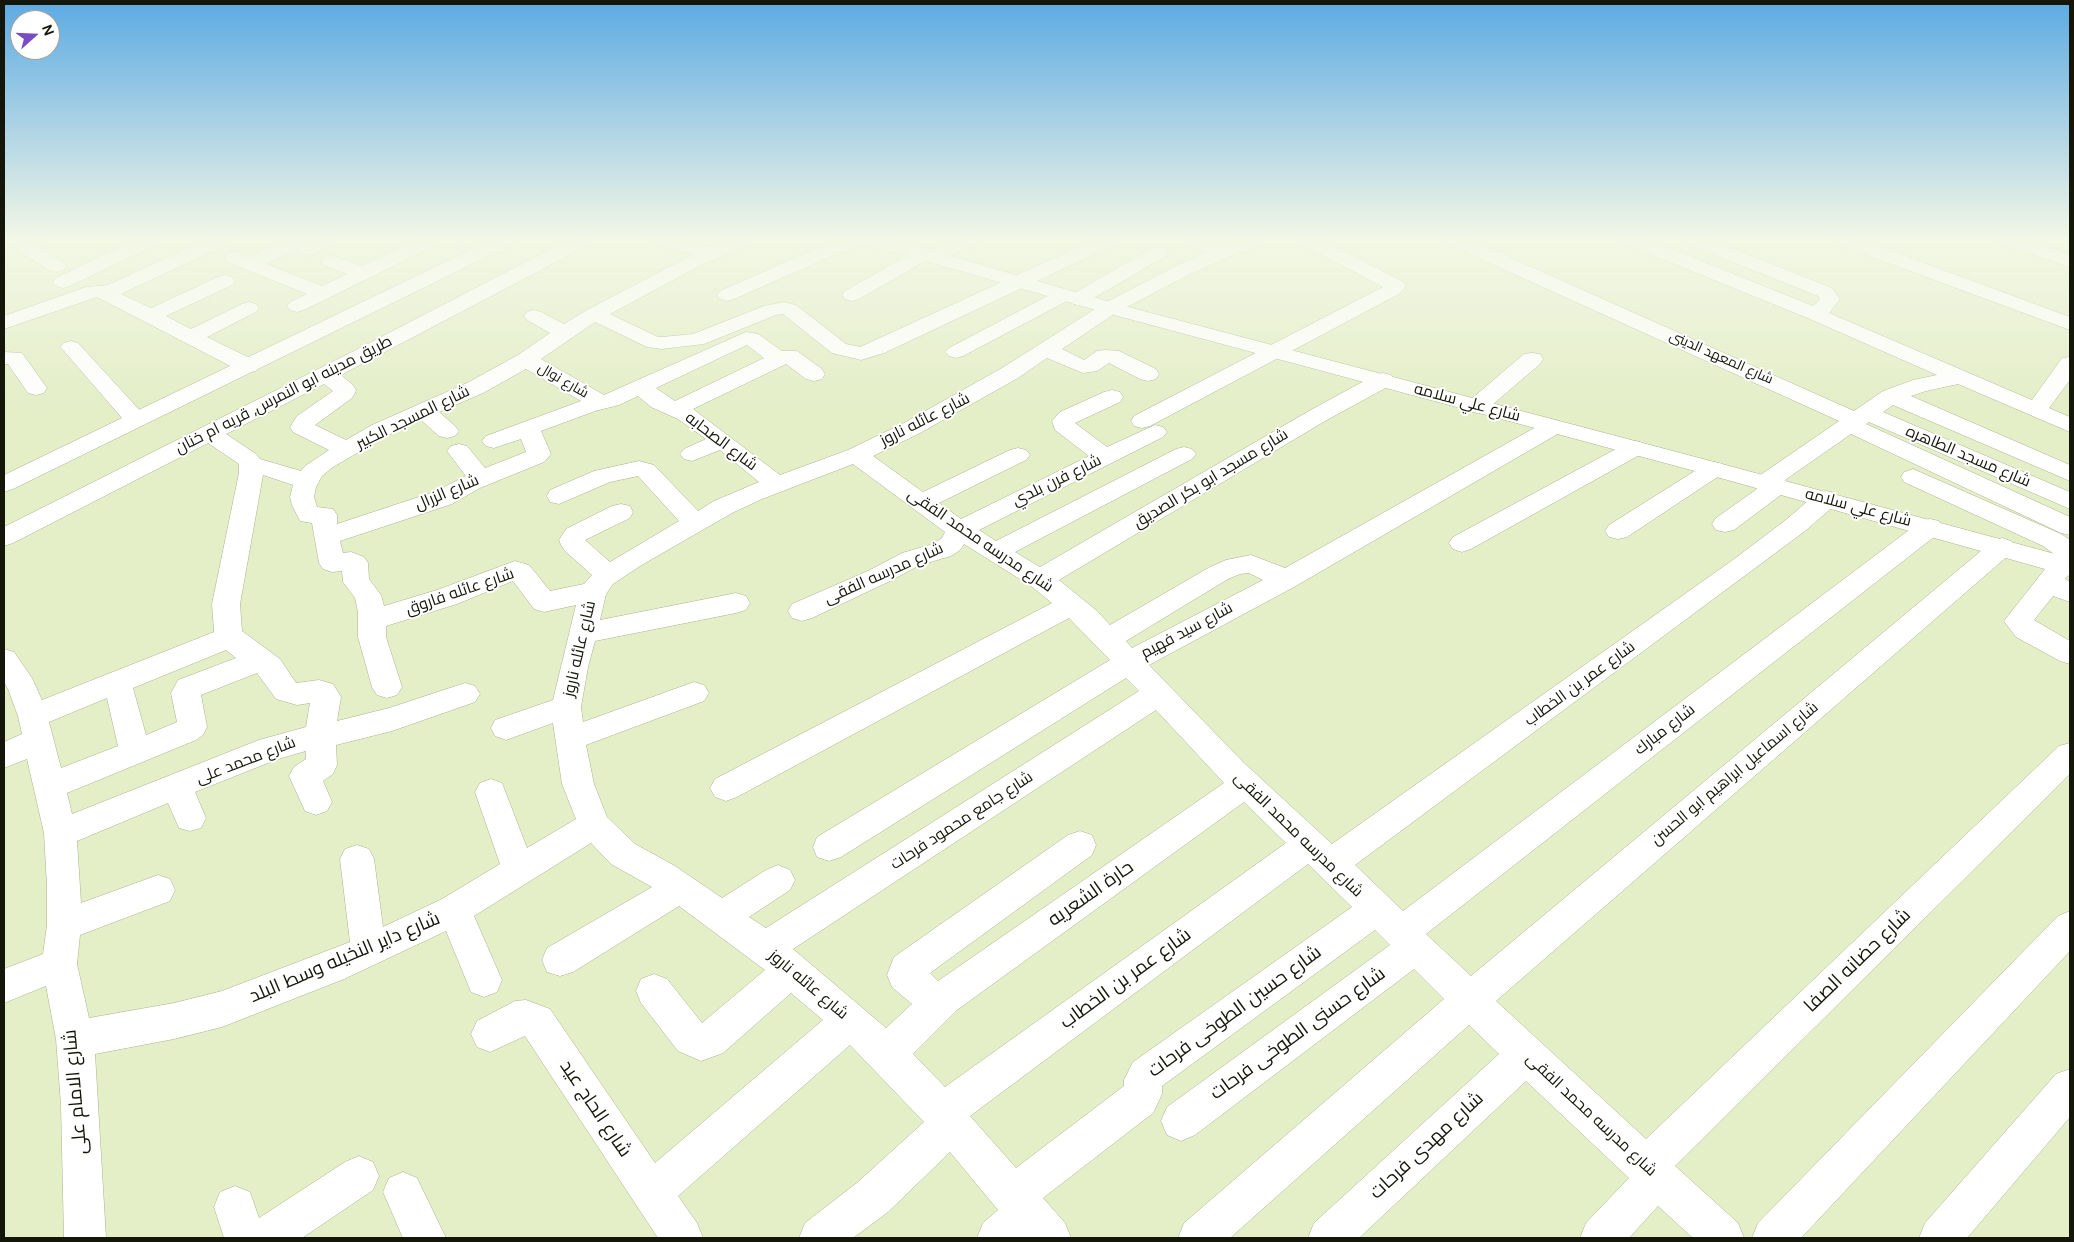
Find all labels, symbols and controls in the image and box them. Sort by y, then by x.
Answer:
north arrow [10,10,60,60]
text: N [38,22,58,38]
street label: شارع المعهد الدينى [1667,328,1775,388]
street label: طريق مدينه ابو النمرس, قريه ام خنان [172,332,396,458]
street label: شارع نوال [535,360,591,402]
street label: شارع علي سلامه [1412,380,1522,426]
street label: شارع المسجد الكبير [353,382,473,454]
street label: شارع عائله ناروز [877,389,973,451]
street label: شارع الصحابه [681,409,761,475]
street label: شارع مسجد الطاهره [1903,422,2033,492]
street label: شارع مسجد ابو بكر الصديق [1130,425,1292,533]
street label: شارع فرن بلدي [1009,451,1105,511]
street label: شارع الزرال [412,471,482,515]
street label: شارع مدرسه محمد الفقى [903,485,1057,597]
street label: شارع علي سلامه [1803,485,1913,531]
street label: شارع مدرسه الفقى [821,539,947,609]
street label: شارع عائله فاروق [403,564,517,620]
street label: شارع عائله ناروز [560,599,600,699]
street label: شارع سيد فهيم [1138,599,1236,663]
street label: شارع عمر بن الخطاب [1521,637,1639,731]
street label: شارع اسماعيل ابراهيم ابو الحسن [1647,698,1823,850]
street label: شارع مبارك [1631,700,1699,760]
street label: شارع محمد على [194,733,298,789]
street label: شارع جامع محمود فرحات [887,768,1037,874]
street label: شارع مدرسه محمد الفقى [1230,768,1366,902]
street label: حارة الشعريه [1044,856,1138,932]
street label: شارع حضانه الصفا [1800,904,1916,1018]
street label: شارع داير النخيله وسط البلد [246,907,444,1009]
street label: شارع عمر بن الخطاب [1056,924,1196,1034]
street label: شارع حسين الطوخى فرحات [1144,941,1326,1083]
street label: شارع عائله ناروز [764,946,852,1024]
street label: شارع حسنى الطوخى فرحات [1206,963,1390,1105]
street label: شارع الامام على [59,1029,93,1155]
street label: شارع مدرسه محمد الفقى [1522,1049,1660,1181]
street label: شارع الحاج عيد [554,1056,636,1162]
street label: شارع مهدى فرحات [1365,1087,1489,1205]

